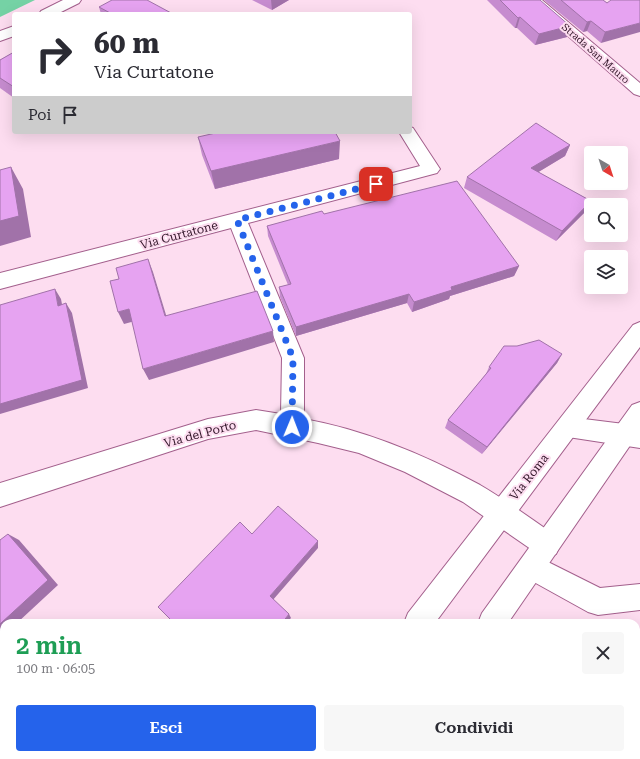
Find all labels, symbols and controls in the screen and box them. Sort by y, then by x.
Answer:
street label: Strada San Mauro [560,21,632,86]
text: 60 m [94,27,159,60]
icon: right [28,28,80,80]
text: Via Curtatone [94,61,214,82]
icon: arrive [59,104,81,126]
text: Poi [28,106,51,124]
north arrow [584,146,628,190]
map controls [584,146,628,294]
pin [359,167,393,201]
icon: arrive [365,173,387,195]
button: search [584,198,628,242]
street label: Via Curtatone [139,218,220,252]
button: layers [584,250,628,294]
position arrow [271,406,313,448]
street label: Via del Porto [162,418,238,450]
street label: Via Roma [507,451,552,503]
text: 2 min [16,632,82,660]
button: close [582,632,624,674]
text: 100 m · 06:05 [16,661,95,676]
button: Esci [16,705,316,751]
button: Condividi [324,705,624,751]

